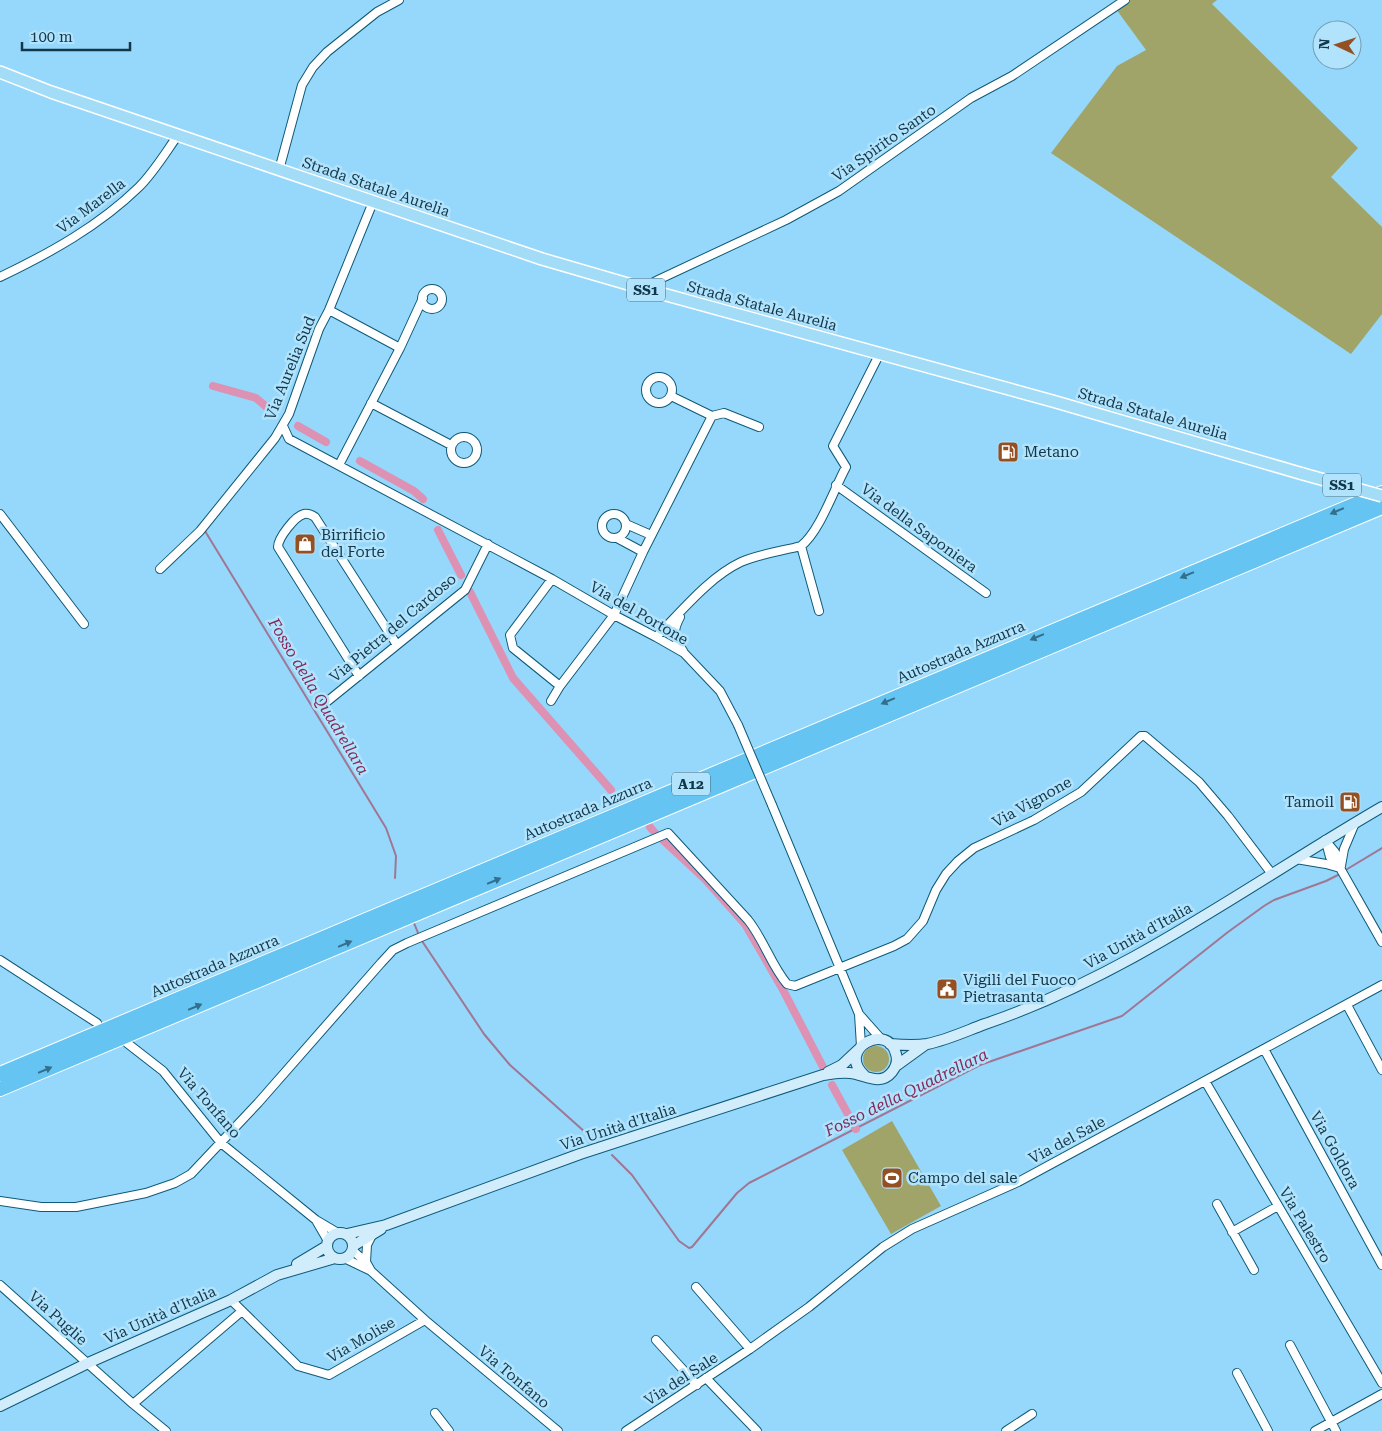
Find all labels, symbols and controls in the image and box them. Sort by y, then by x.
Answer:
scale bar [22,20,130,52]
north arrow [1312,20,1362,70]
text: 100 m [30,28,73,46]
text: N [1316,38,1332,50]
street label: Via Spirito Santo [829,101,939,185]
street label: Strada Statale Aurelia [300,153,452,221]
street label: Via Marella [53,174,129,238]
street label: Strada Statale Aurelia [685,277,839,335]
road number: SS1 [627,278,665,302]
street label: Via Aurelia Sud [261,313,319,423]
street label: Strada Statale Aurelia [1076,384,1230,444]
fuel station icon: Metano [996,440,1020,464]
place label: Metano [1024,443,1079,461]
road number: SS1 [1323,474,1361,496]
street label: Via della Saponiera [857,480,981,576]
one-way arrow [1330,508,1344,516]
place label: Birrificio del Forte [321,526,385,561]
shop icon: Birrificio del Forte [293,532,317,556]
street label: Via Pietra del Cardoso [326,570,460,686]
one-way arrow [1180,571,1194,579]
street label: Via del Portone [587,578,691,648]
water label: Fosso della Quadrellara [264,614,373,778]
street label: Autostrada Azzurra [894,617,1028,687]
one-way arrow [1030,634,1045,642]
one-way arrow [881,697,895,705]
road number: A12 [672,772,710,796]
street label: Via Vignone [989,773,1075,831]
street label: Autostrada Azzurra [521,774,655,844]
fuel station icon: Tamoil [1338,790,1362,814]
place label: Tamoil [1284,793,1334,811]
one-way arrow [487,877,502,885]
street label: Via Unità d'Italia [1081,899,1195,973]
street label: Autostrada Azzurra [148,931,282,1001]
one-way arrow [338,940,352,948]
place label: Vigili del Fuoco Pietrasanta [963,971,1076,1006]
public building icon: Vigili del Fuoco Pietrasanta [935,977,959,1001]
one-way arrow [188,1003,202,1011]
water label: Fosso della Quadrellara [821,1044,991,1141]
street label: Via Tonfano [173,1064,245,1142]
one-way arrow [38,1066,53,1074]
street label: Via Unità d'Italia [558,1100,678,1154]
street label: Via Goldora [1306,1108,1364,1192]
street label: Via del Sale [1026,1112,1108,1168]
sports icon: Campo del sale [880,1166,904,1190]
place label: Campo del sale [908,1169,1018,1187]
street label: Via Palestro [1275,1184,1335,1266]
street label: Via Unità d'Italia [101,1282,219,1348]
street label: Via Puglie [25,1287,91,1349]
street label: Via Molise [324,1313,398,1367]
street label: Via Tonfano [475,1342,553,1412]
street label: Via del Sale [641,1349,721,1409]

